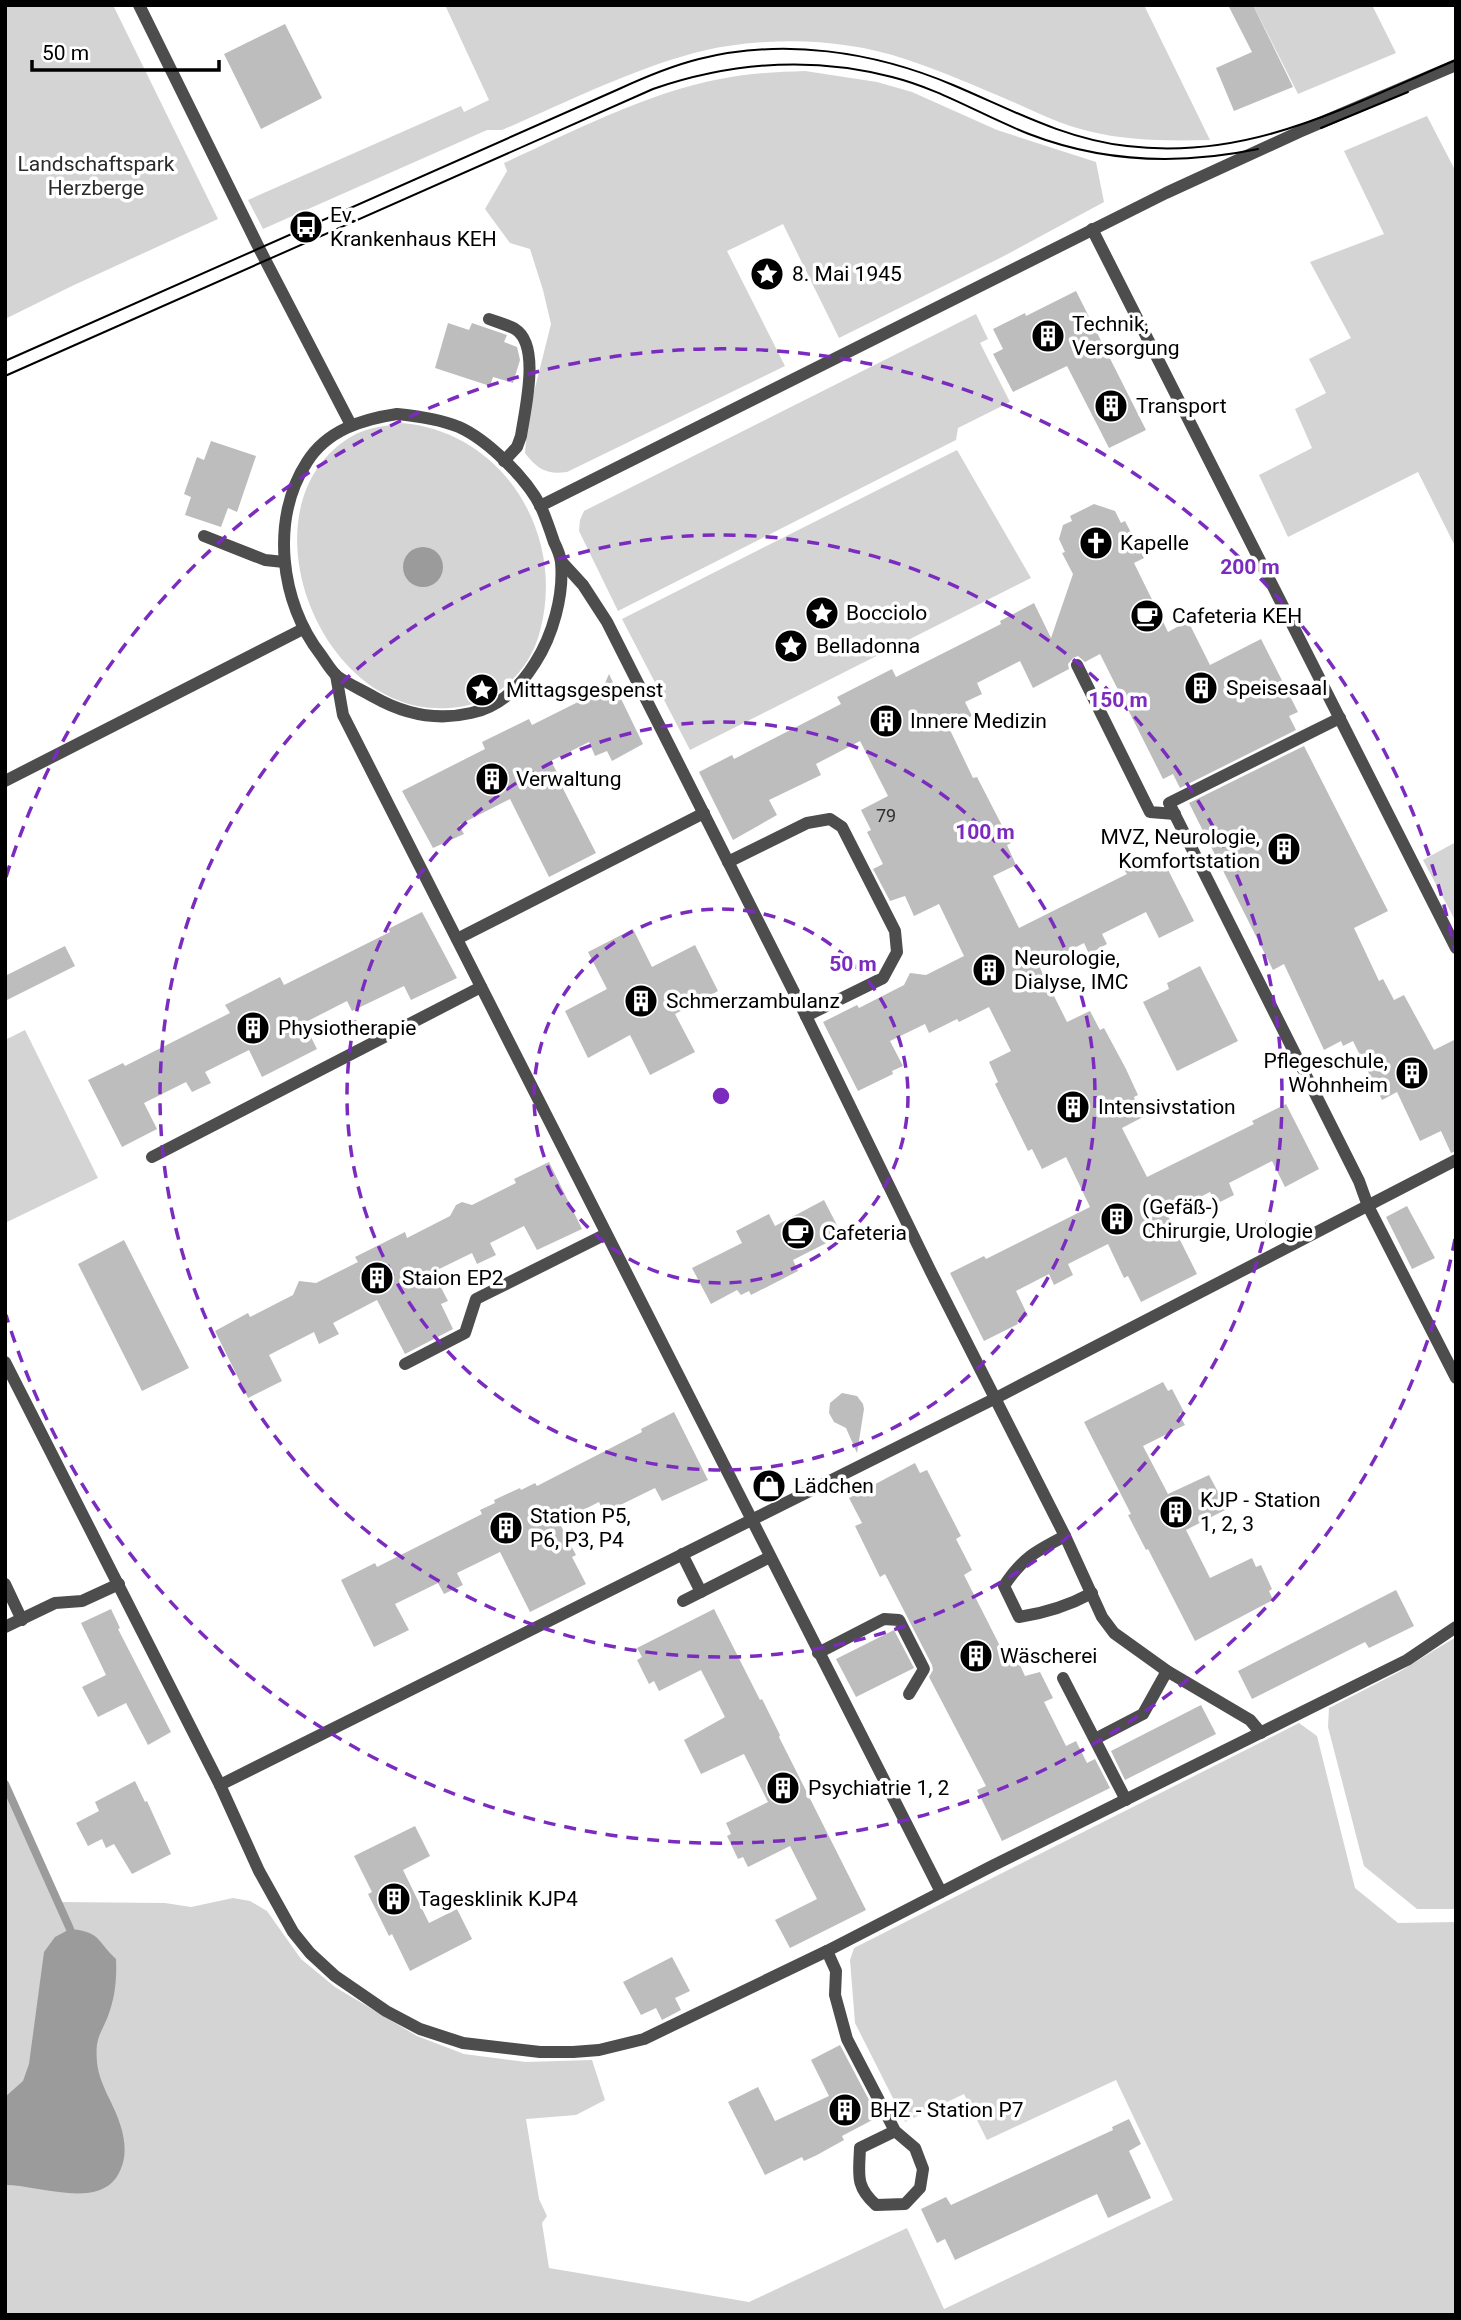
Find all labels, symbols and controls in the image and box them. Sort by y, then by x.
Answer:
scale bar [32,28,219,72]
text: 50 m [42,41,89,65]
park label: Landschaftspark Herzberge [18,152,175,200]
place label: Ev. Krankenhaus KEH [330,203,497,251]
bus stop icon: Ev. Krankenhaus KEH [287,208,325,246]
place icon: 8. Mai 1945 [748,255,786,293]
place label: 8. Mai 1945 [792,262,902,286]
place label: Technik, Versorgung [1072,312,1180,360]
building icon: Technik, Versorgung [1029,317,1067,355]
building icon: Transport [1092,387,1130,425]
place label: Transport [1136,394,1227,418]
church icon: Kapelle [1077,524,1115,562]
place label: Kapelle [1120,531,1189,555]
text: 200 m [1220,555,1280,579]
place icon: Bocciolo [803,594,841,632]
cafe icon: Cafeteria KEH [1128,597,1166,635]
place label: Bocciolo [846,601,927,625]
place label: Cafeteria KEH [1172,604,1302,628]
place icon: Belladonna [772,627,810,665]
place label: Belladonna [816,634,920,658]
building icon: Speisesaal [1182,669,1220,707]
place icon: Mittagsgespenst [463,671,501,709]
place label: Speisesaal [1226,676,1327,700]
place label: Mittagsgespenst [506,678,663,702]
text: 150 m [1088,688,1148,712]
building icon: Innere Medizin [867,702,905,740]
place label: Innere Medizin [910,709,1047,733]
building icon: Verwaltung [473,760,511,798]
place label: Verwaltung [516,767,622,791]
house number: 79 [876,805,896,826]
text: 100 m [955,820,1015,844]
place label: MVZ, Neurologie, Komfortstation [1101,825,1260,873]
building icon: MVZ, Neurologie, Komfortstation [1265,830,1303,868]
place label: Neurologie, Dialyse, IMC [1014,946,1128,994]
building icon: Neurologie, Dialyse, IMC [970,951,1008,989]
text: 50 m [829,952,877,976]
building icon: Schmerzambulanz [622,982,660,1020]
place label: Schmerzambulanz [666,989,840,1013]
building icon: Physiotherapie [234,1009,272,1047]
place label: Physiotherapie [278,1016,416,1040]
place label: Pflegeschule, Wohnheim [1263,1049,1388,1097]
building icon: Pflegeschule, Wohnheim [1393,1054,1431,1092]
centre of rings [709,1084,733,1108]
building icon: Intensivstation [1054,1088,1092,1126]
place label: Intensivstation [1098,1095,1236,1119]
place label: (Gefäß-) Chirurgie, Urologie [1142,1195,1313,1243]
building icon: (Gefäß-) Chirurgie, Urologie [1098,1200,1136,1238]
cafe icon: Cafeteria [779,1214,817,1252]
place label: Cafeteria [822,1221,907,1245]
building icon: Staion EP2 [358,1259,396,1297]
place label: Staion EP2 [402,1266,504,1290]
shop icon: Lädchen [750,1467,788,1505]
place label: Lädchen [794,1474,874,1498]
place label: KJP - Station 1, 2, 3 [1200,1488,1321,1536]
building icon: KJP - Station 1, 2, 3 [1157,1493,1195,1531]
place label: Station P5, P6, P3, P4 [530,1504,631,1552]
building icon: Station P5, P6, P3, P4 [487,1509,525,1547]
building icon: Wäscherei [957,1637,995,1675]
place label: Wäscherei [1000,1644,1097,1668]
building icon: Psychiatrie 1, 2 [764,1769,802,1807]
place label: Psychiatrie 1, 2 [808,1776,950,1800]
building icon: Tagesklinik KJP4 [375,1880,413,1918]
place label: Tagesklinik KJP4 [418,1887,578,1911]
building icon: BHZ - Station P7 [826,2091,864,2129]
place label: BHZ - Station P7 [870,2098,1023,2122]

